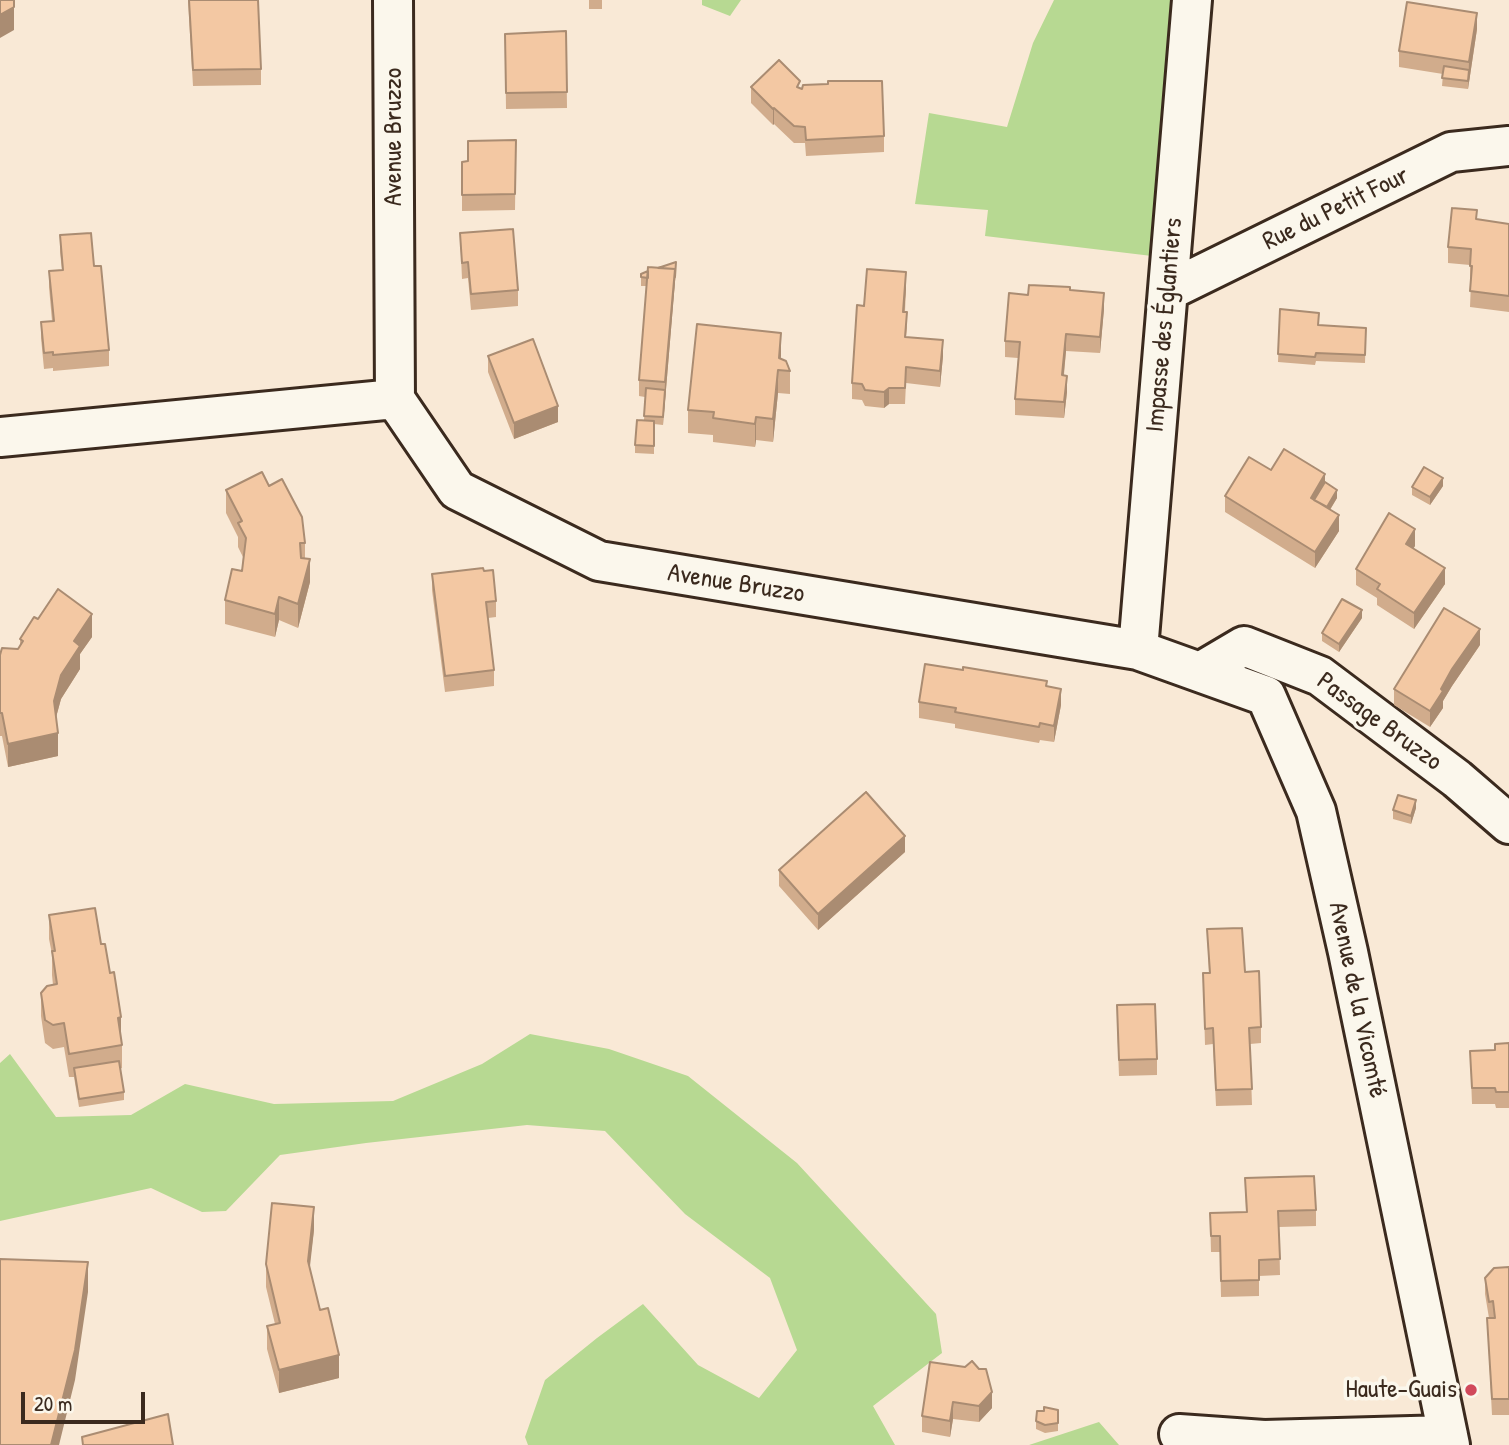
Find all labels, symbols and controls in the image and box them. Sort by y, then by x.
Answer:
street label: Avenue Bruzzo [378,68,410,206]
street label: Rue du Petit Four [1258,160,1414,258]
street label: Impasse des Églantiers [1140,217,1190,433]
street label: Avenue Bruzzo [665,558,807,610]
street label: Passage Bruzzo [1310,666,1448,778]
street label: Avenue de la Vicomté [1321,899,1393,1101]
place label: Haute-Guais [1346,1374,1457,1406]
scale bar [24,1378,149,1422]
marker: Haute-Guais [1463,1382,1479,1398]
text: 20 m [34,1389,72,1418]

